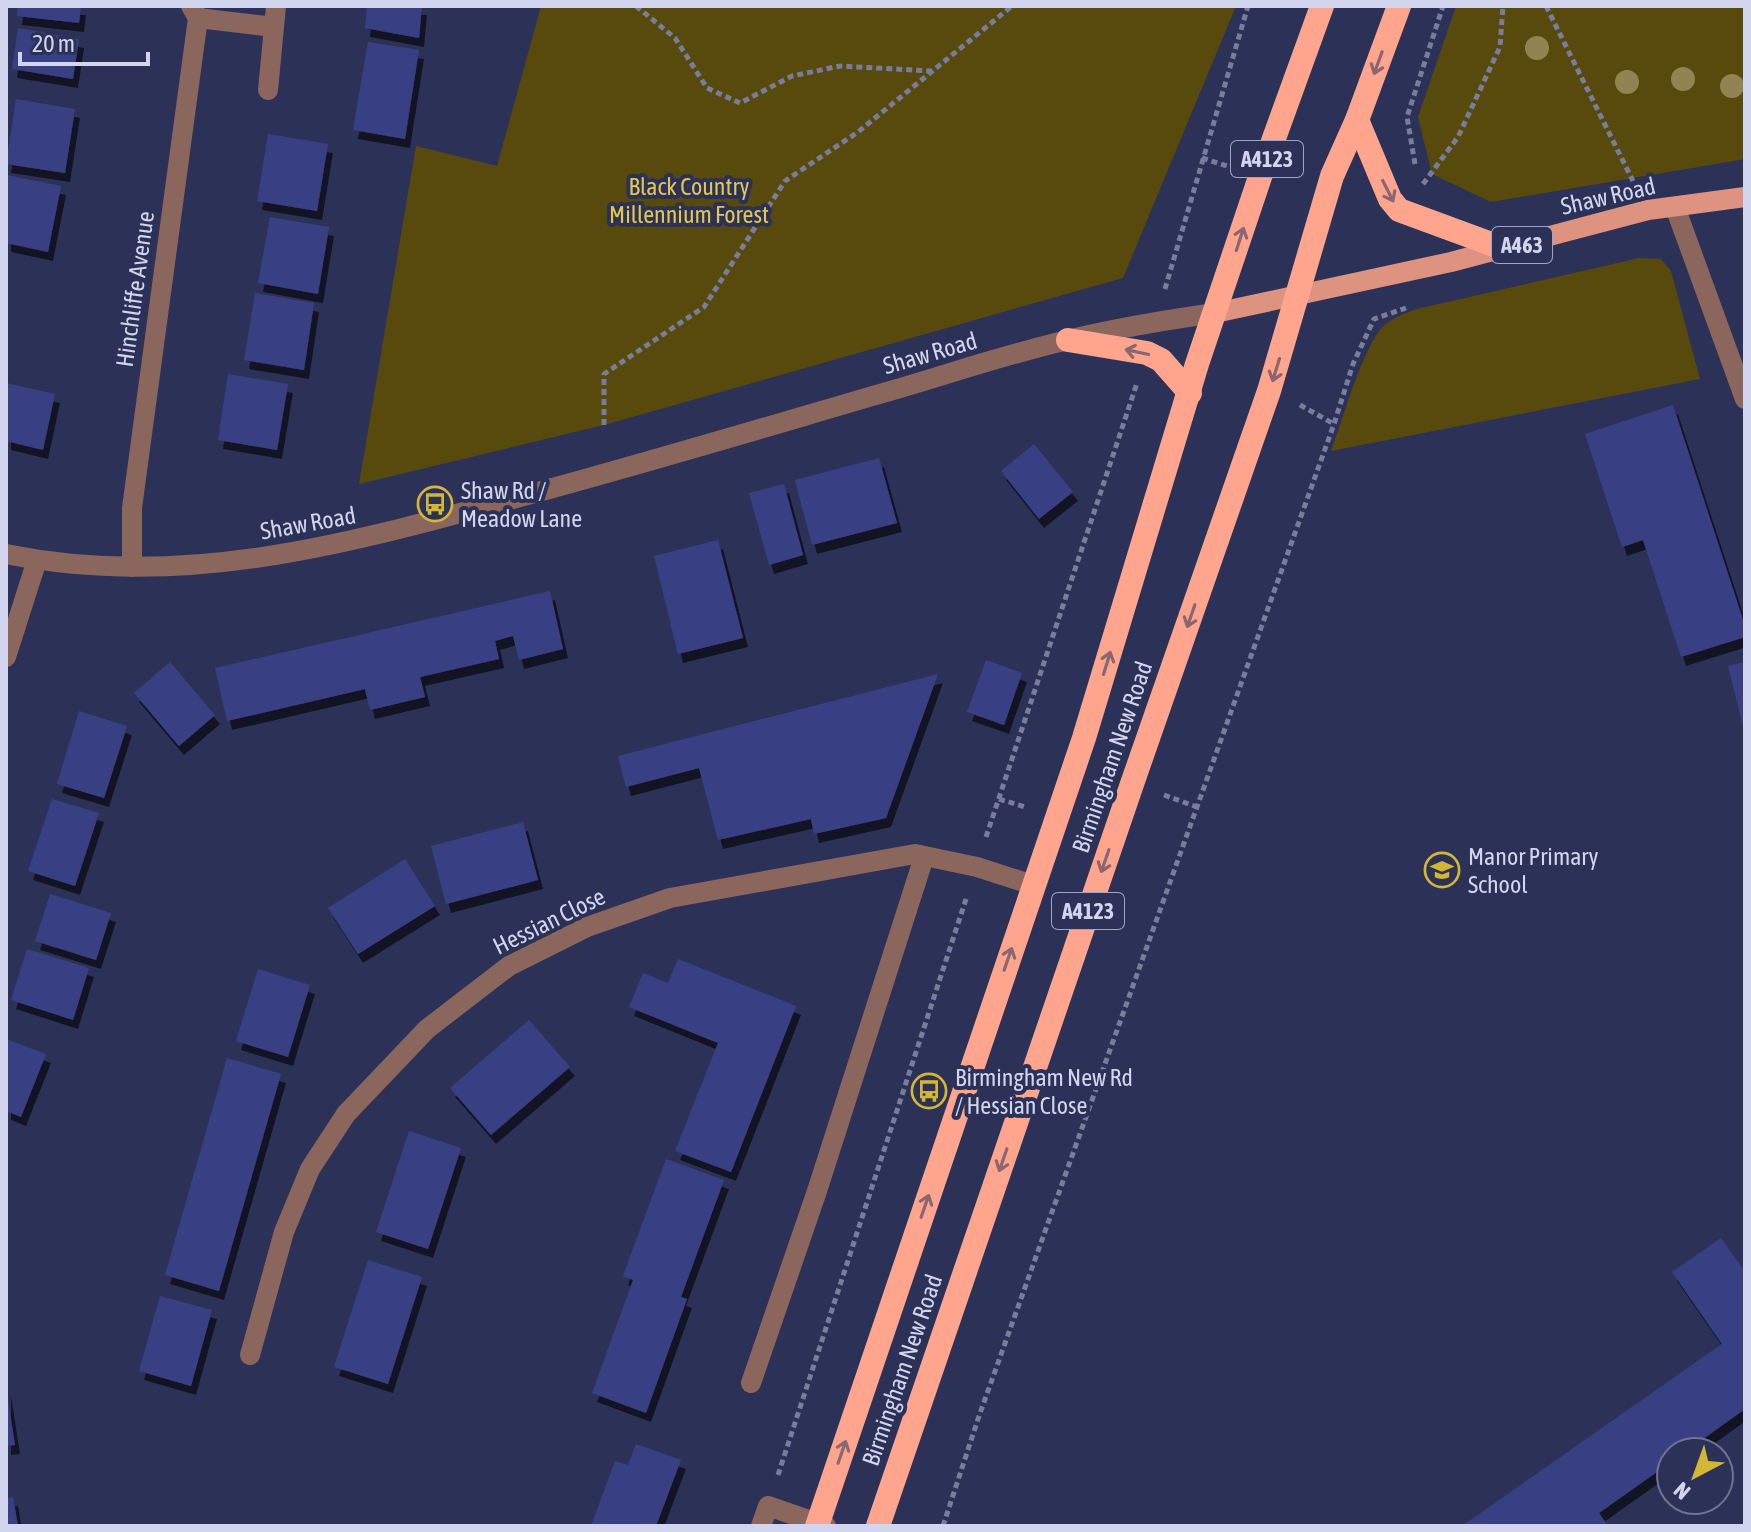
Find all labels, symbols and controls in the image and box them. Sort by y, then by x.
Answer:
scale bar [20,16,148,66]
text: 20 m [32,30,75,57]
one-way arrow [1370,50,1384,75]
road number: A4123 [1231,141,1303,177]
street label: Shaw Road [1558,172,1658,220]
park label: Black Country Millennium Forest [609,173,769,228]
one-way arrow [1381,179,1396,203]
street label: Hinchliffe Avenue [111,209,159,369]
one-way arrow [1233,227,1248,252]
road number: A463 [1492,227,1552,263]
street label: Shaw Road [880,327,980,379]
one-way arrow [1124,344,1150,359]
one-way arrow [1268,357,1283,383]
place label: Shaw Rd / Meadow Lane [461,477,582,532]
bus stop icon: Shaw Rd / Meadow Lane [416,485,454,523]
street label: Shaw Road [258,501,358,545]
one-way arrow [1182,603,1197,628]
one-way arrow [1100,651,1115,677]
street label: Birmingham New Road [1067,658,1157,856]
place label: Manor Primary School [1468,843,1598,898]
one-way arrow [1097,849,1112,874]
school or university icon: Manor Primary School [1423,851,1461,889]
street label: Hessian Close [489,882,609,960]
road number: A4123 [1052,893,1124,929]
one-way arrow [1002,947,1017,972]
place label: Birmingham New Rd / Hessian Close [955,1064,1133,1119]
bus stop icon: Birmingham New Rd / Hessian Close [910,1072,948,1110]
one-way arrow [994,1148,1009,1173]
one-way arrow [918,1194,933,1219]
street label: Birmingham New Road [857,1271,947,1469]
north arrow [1655,1436,1735,1516]
one-way arrow [835,1440,850,1465]
text: N [1668,1477,1695,1505]

